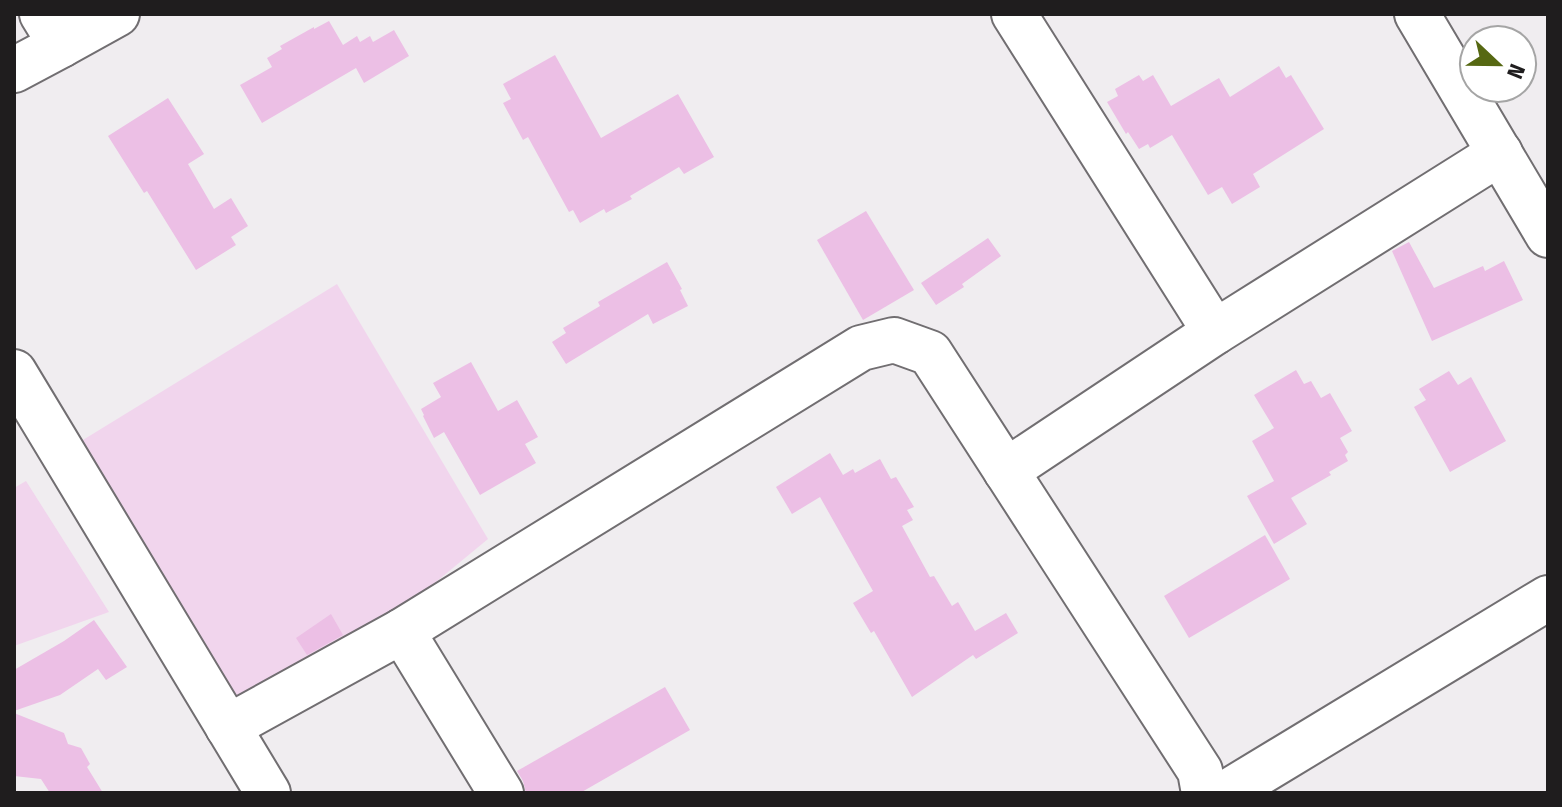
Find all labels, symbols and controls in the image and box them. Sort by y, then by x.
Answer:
north arrow [1458,24,1538,104]
text: N [1501,60,1531,82]

